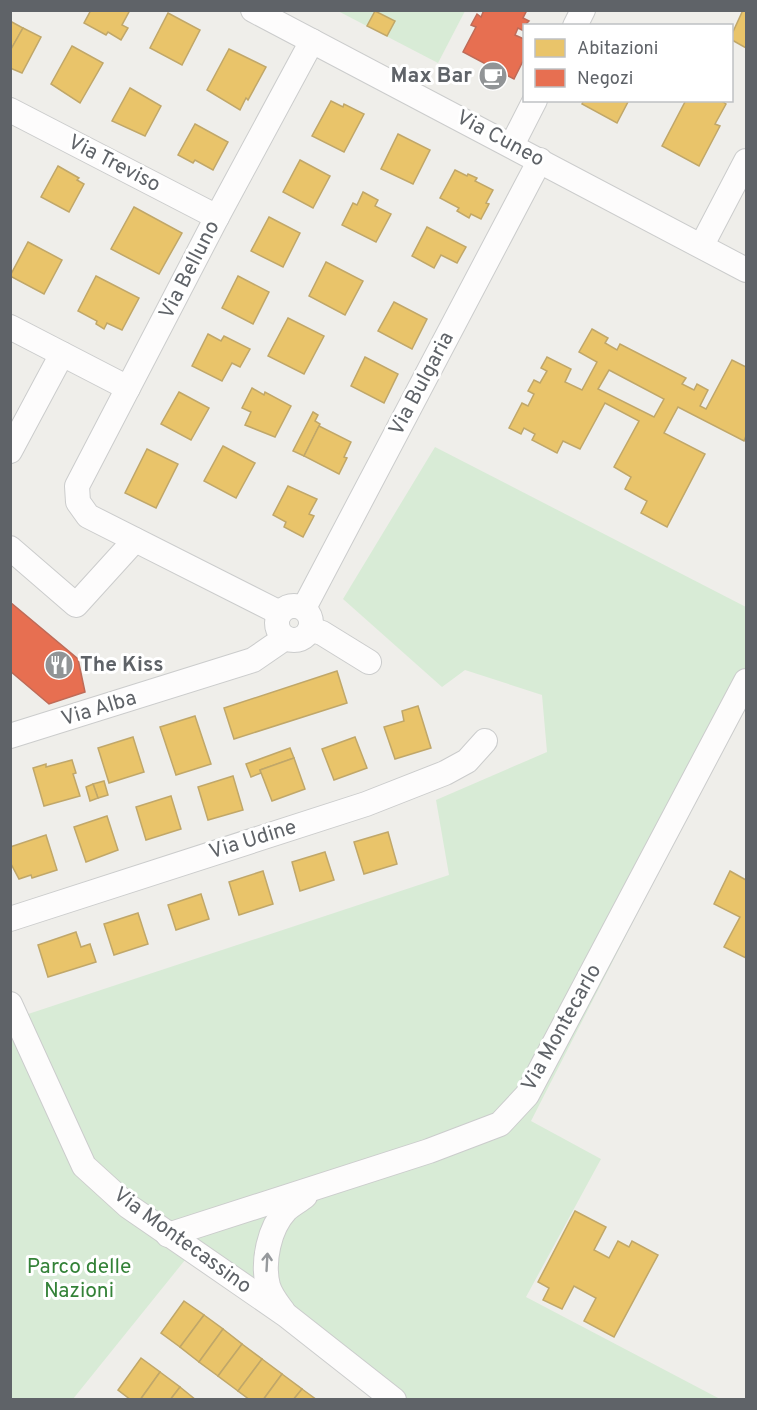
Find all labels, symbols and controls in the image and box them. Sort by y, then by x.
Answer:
legend [523,24,733,102]
text: Abitazioni [577,38,658,61]
cafe icon: Max Bar [477,60,509,92]
place label: Max Bar [391,63,472,90]
text: Negozi [577,68,633,91]
street label: Via Cuneo [451,105,549,173]
street label: Via Treviso [63,129,165,199]
street label: Via Belluno [154,216,226,324]
street label: Via Bulgaria [383,327,461,441]
restaurant icon: The Kiss [43,649,75,681]
place label: The Kiss [80,652,164,679]
street label: Via Alba [58,685,140,733]
street label: Via Udine [206,814,300,866]
street label: Via Montecarlo [516,960,608,1096]
street label: Via Montecassino [107,1182,257,1300]
one-way arrow [262,1252,273,1272]
park label: Parco delle Nazioni [27,1254,131,1305]

